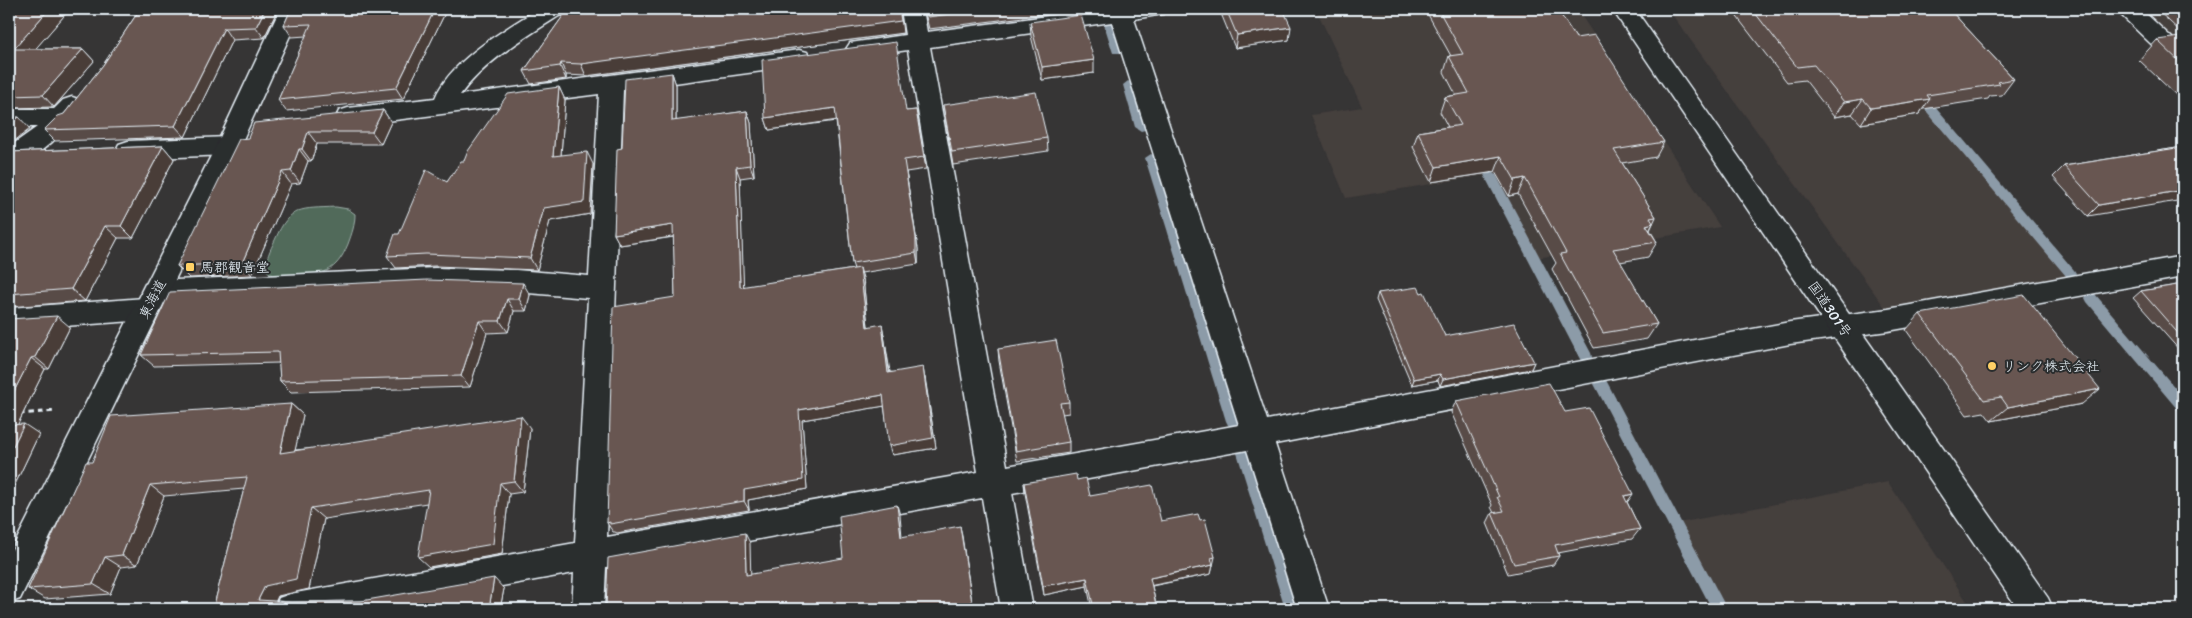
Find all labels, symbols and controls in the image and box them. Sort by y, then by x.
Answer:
place label: 馬郡観音堂 [200,255,270,280]
marker: 馬郡観音堂 [184,261,196,273]
street label: 東海道 [132,275,173,324]
street label: 国道301号 [1801,276,1858,343]
place label: リンク株式会社 [2002,354,2100,379]
marker: リンク株式会社 [1986,360,1998,372]

